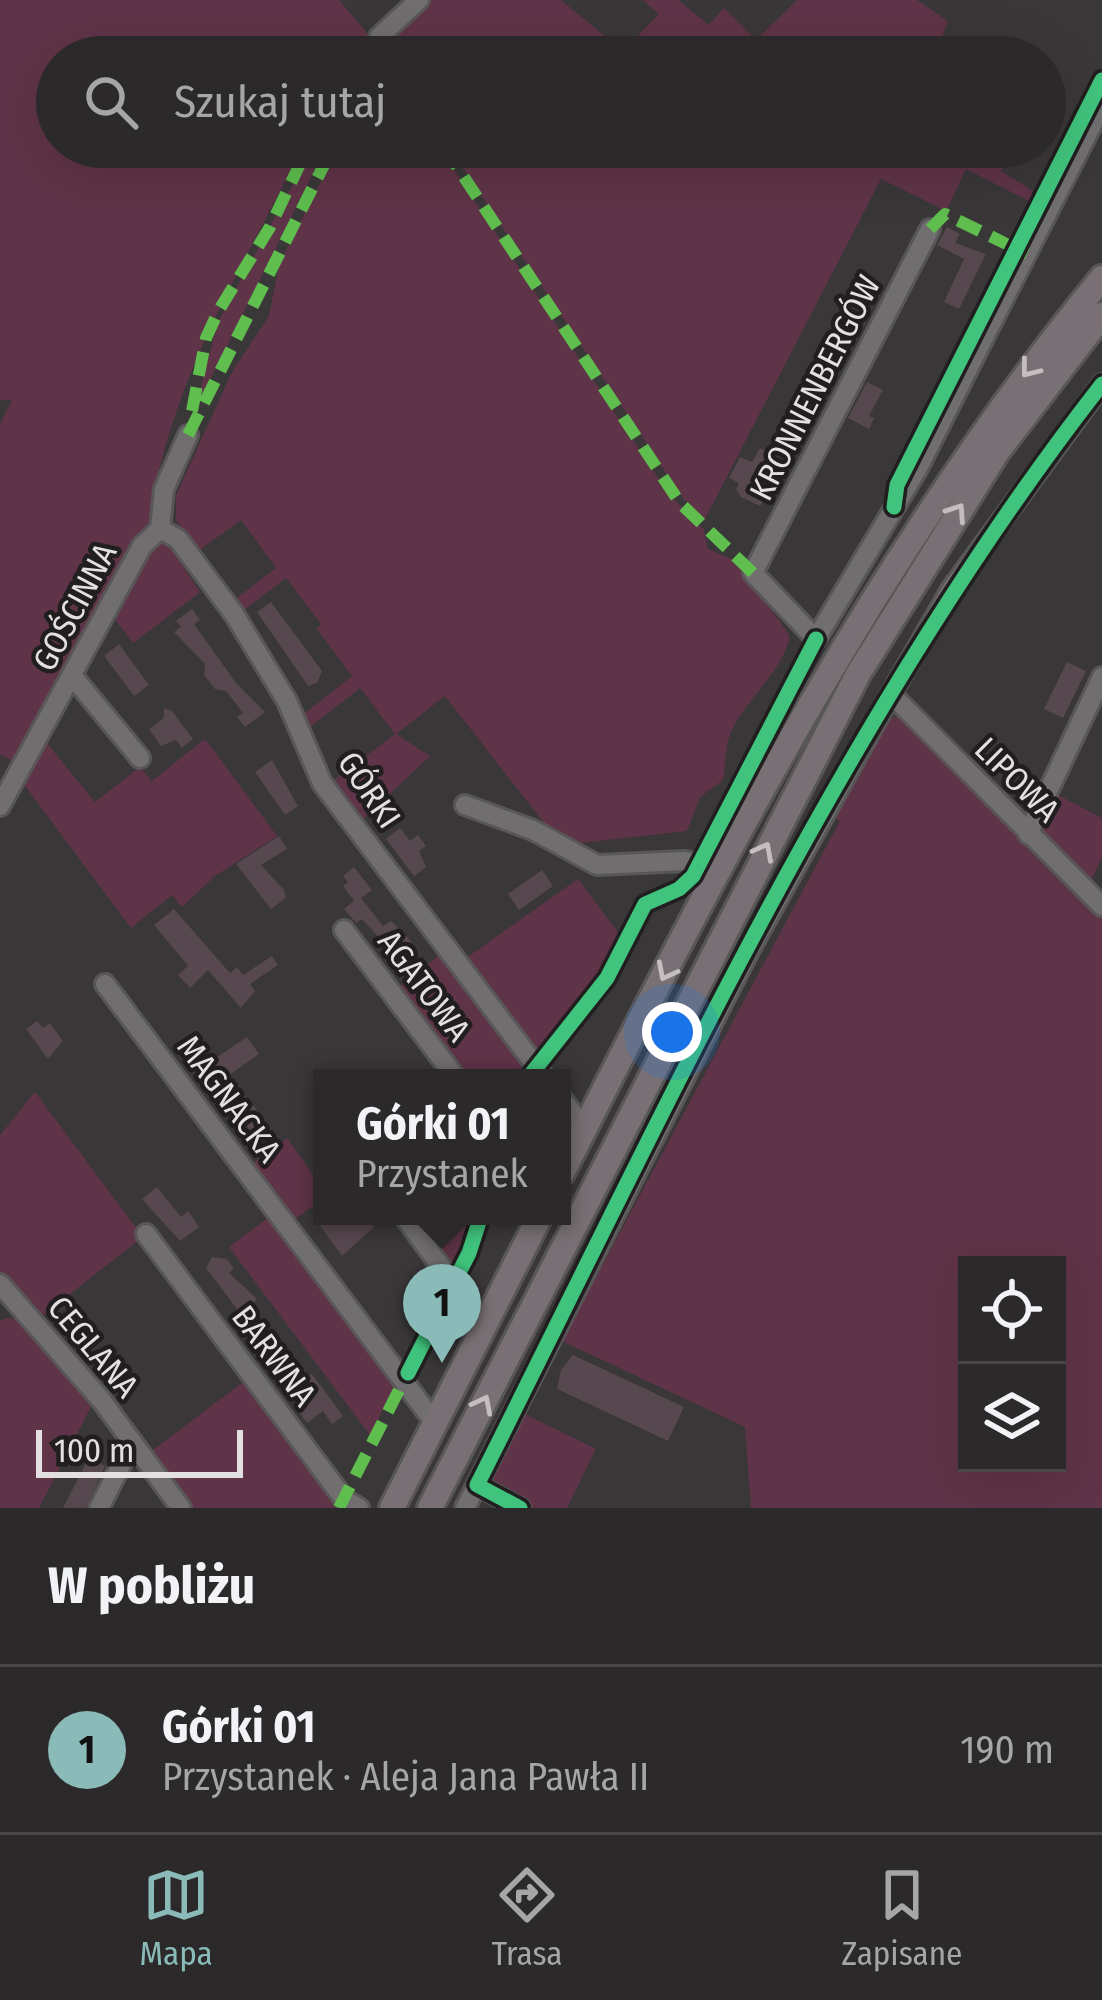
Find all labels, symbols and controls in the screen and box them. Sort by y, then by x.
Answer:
search box [36,36,1066,168]
icon: search [78,69,144,135]
text: Szukaj tutaj [174,75,386,129]
street label: KRONNENBERGÓW [741,269,889,507]
one-way arrow [1022,355,1043,377]
one-way arrow [943,504,965,526]
street label: GOŚCINNA [25,536,126,678]
street label: LIPOWA [966,729,1068,831]
street label: GÓRKI [329,744,409,836]
one-way arrow [750,842,774,863]
street label: AGATOWA [369,923,479,1050]
one-way arrow [656,960,680,981]
your location [642,1002,702,1062]
street label: MAGNACKA [168,1028,290,1171]
popup [313,1069,571,1225]
text: Górki 01 [356,1097,510,1151]
text: Przystanek [356,1151,528,1197]
map controls [958,1256,1066,1472]
button: locate [958,1256,1066,1364]
pin: 1 [403,1264,481,1363]
street label: CEGLANA [39,1288,147,1406]
street label: BARWNA [223,1298,325,1415]
button: layers [958,1364,1066,1472]
one-way arrow [468,1394,491,1416]
scale bar [36,1424,243,1477]
text: 100 m [54,1431,134,1471]
text: W pobliżu [48,1555,255,1617]
text: Górki 01 [162,1700,316,1754]
text: 1 [79,1727,95,1773]
text: 190 m [960,1727,1054,1773]
text: Przystanek · Aleja Jana Pawła II [162,1754,649,1800]
tab: Mapa [140,1862,213,1974]
tab: Trasa [492,1862,562,1974]
tab: Zapisane [842,1862,962,1974]

